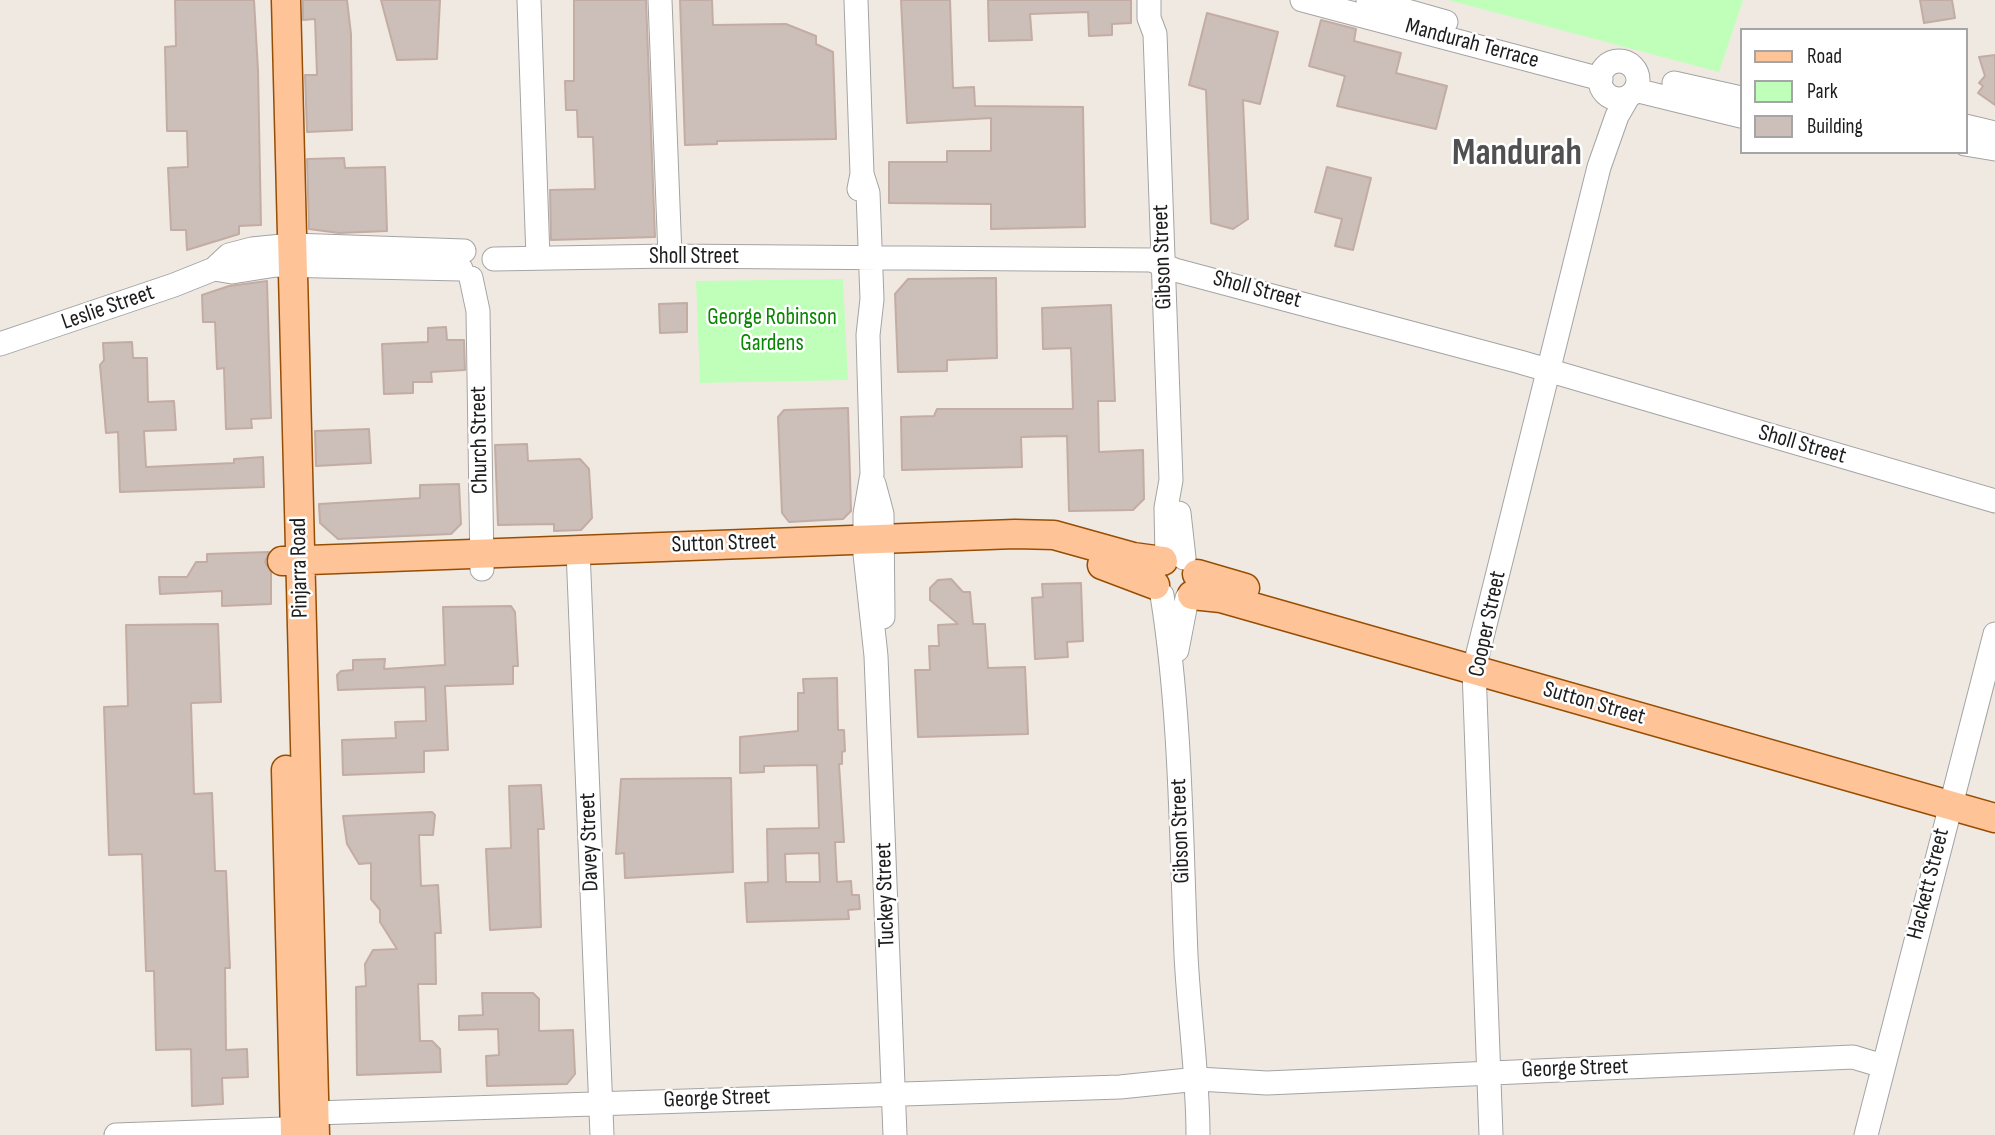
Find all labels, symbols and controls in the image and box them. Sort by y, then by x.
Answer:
street label: Mandurah Terrace [1402,13,1542,75]
legend [1740,28,1967,154]
text: Road [1807,44,1842,69]
text: Park [1807,79,1838,104]
text: Building [1807,114,1863,139]
district label: Mandurah [1452,133,1582,177]
street label: Gibson Street [1147,204,1179,310]
street label: Sholl Street [649,243,739,271]
street label: Sholl Street [1210,265,1304,315]
street label: Leslie Street [58,279,158,337]
park label: George Robinson Gardens [707,304,837,358]
street label: Church Street [465,386,495,494]
street label: Sholl Street [1755,419,1849,471]
street label: Pinjarra Road [285,518,315,618]
street label: Sutton Street [671,528,777,560]
street label: Cooper Street [1463,569,1513,679]
street label: Sutton Street [1540,676,1648,732]
street label: Gibson Street [1165,778,1197,884]
street label: Davey Street [574,792,606,892]
street label: Hackett Street [1902,826,1956,942]
street label: Tuckey Street [870,842,902,948]
street label: George Street [1521,1053,1629,1085]
street label: George Street [663,1083,771,1115]

